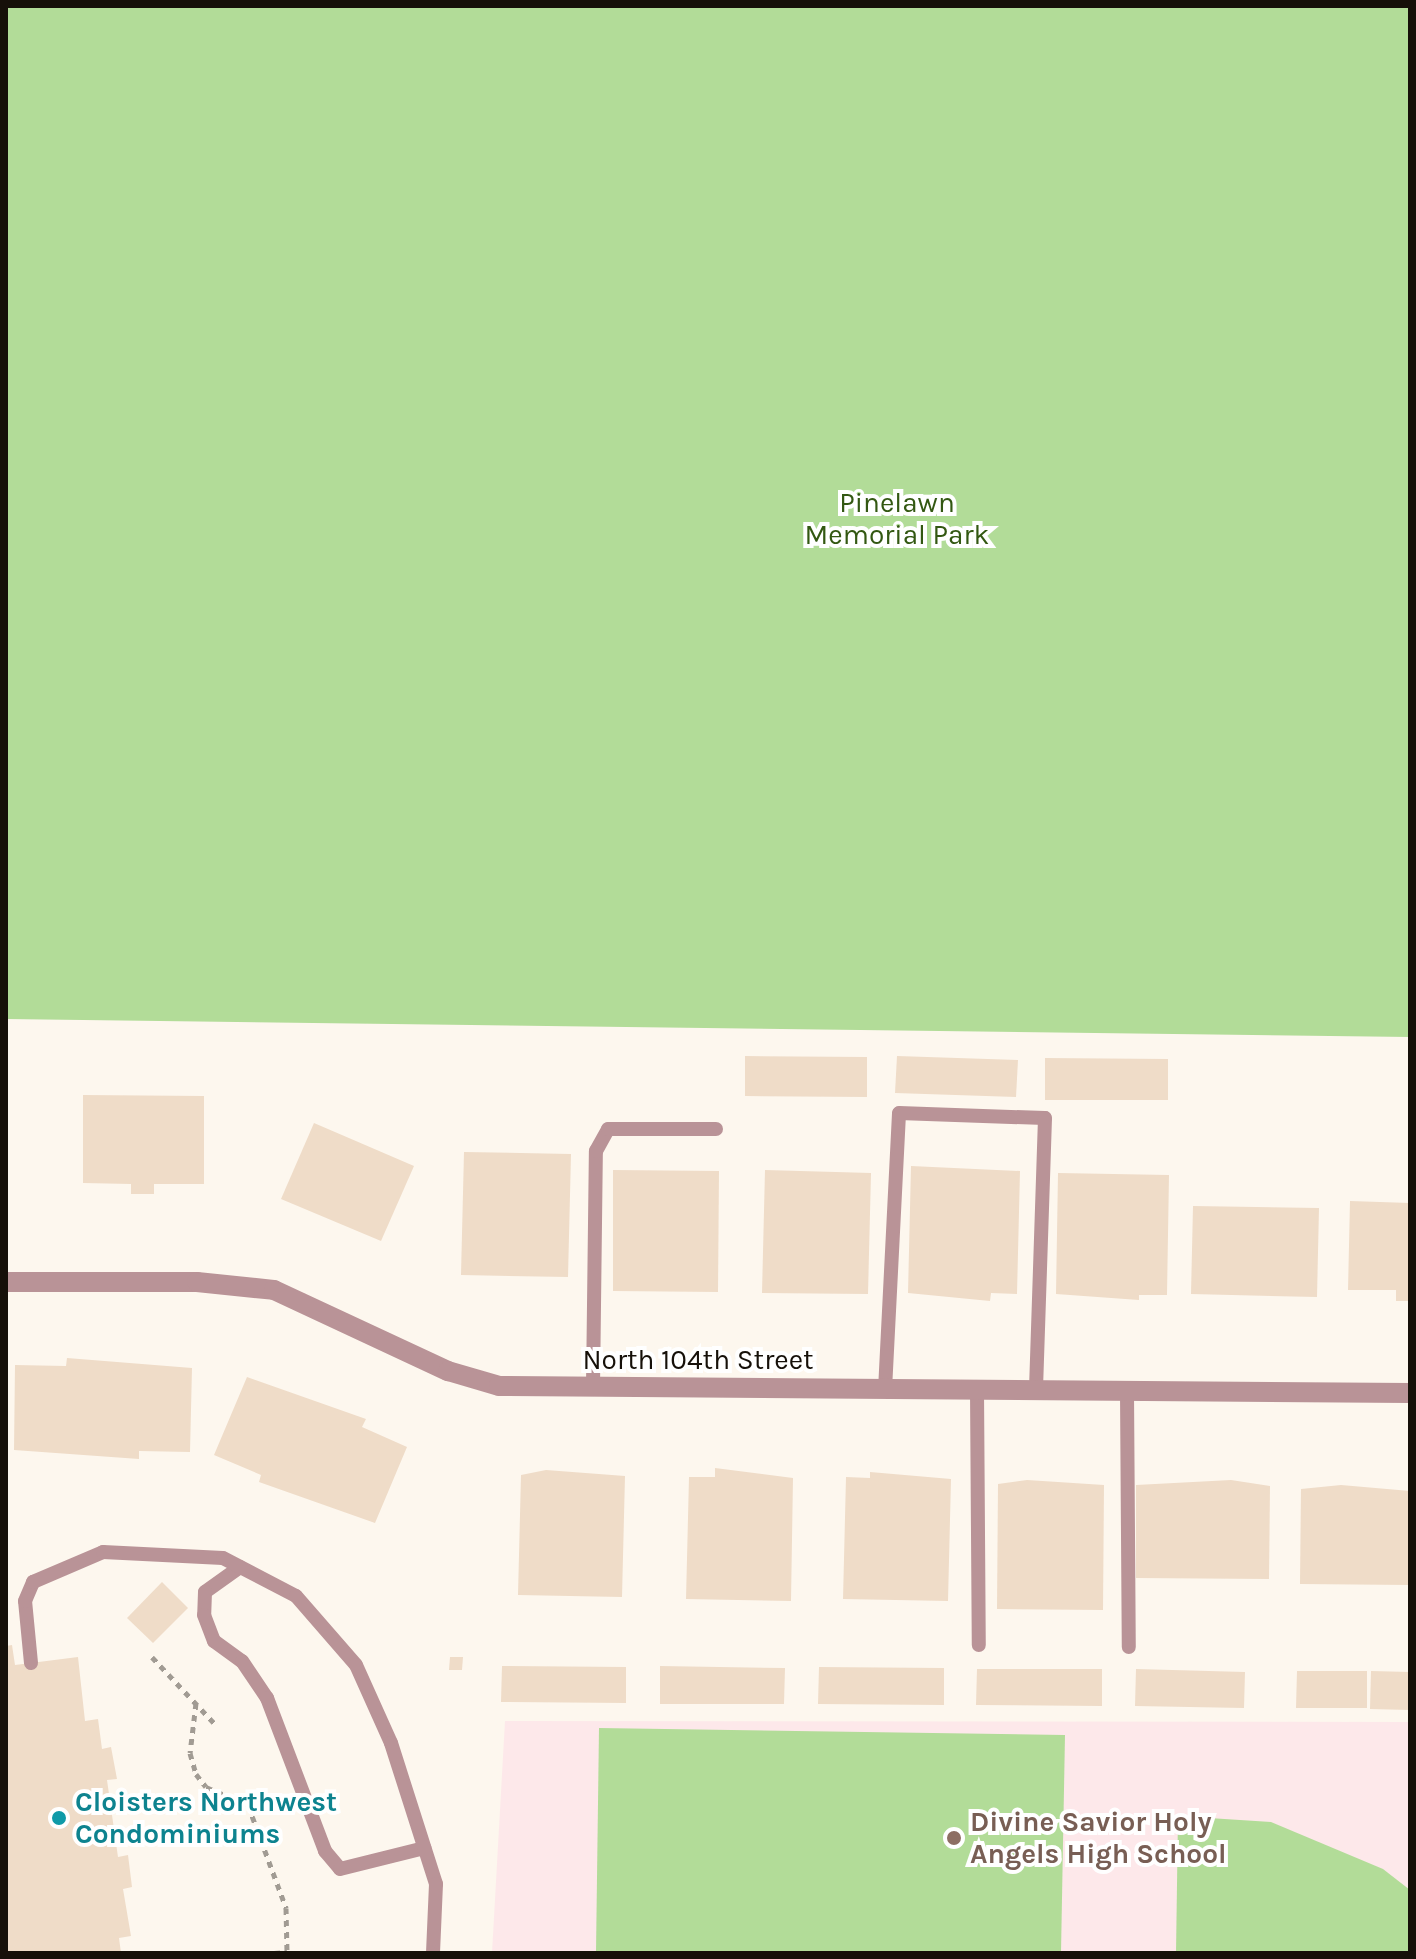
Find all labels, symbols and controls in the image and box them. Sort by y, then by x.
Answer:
park label: Pinelawn Memorial Park [805,486,989,552]
street label: North 104th Street [582,1343,814,1377]
place label: Cloisters Northwest Condominiums [75,1785,337,1851]
place label: Divine Savior Holy Angels High School [970,1805,1227,1871]
marker: Cloisters Northwest Condominiums [50,1809,68,1827]
marker: Divine Savior Holy Angels High School [945,1829,963,1847]

